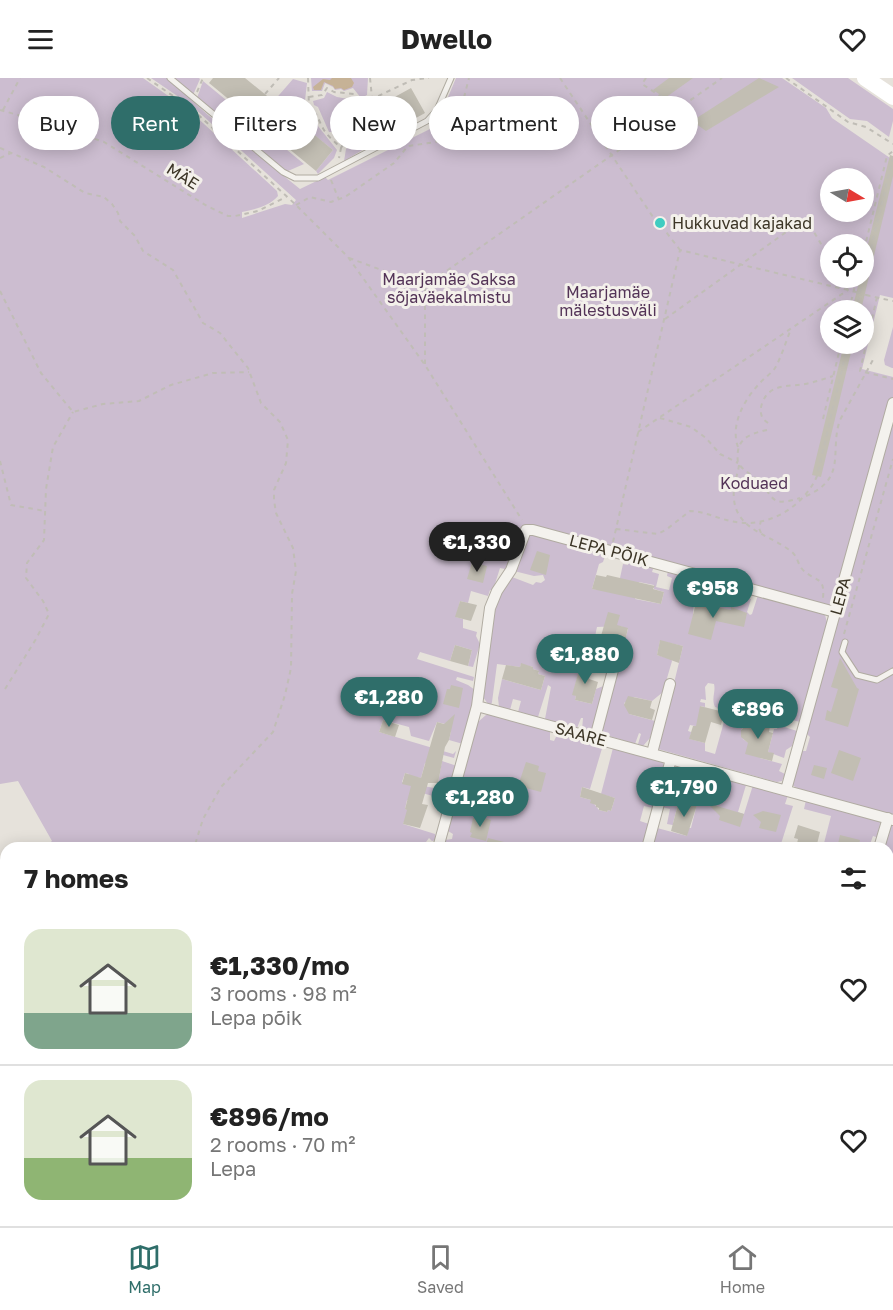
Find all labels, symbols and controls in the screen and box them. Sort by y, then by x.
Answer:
icon: menu [24,23,57,56]
text: Dwello [401,23,492,55]
icon: heart [836,23,869,56]
chip: Buy [18,96,99,150]
chip: Rent [111,96,200,150]
chip: Filters [212,96,318,150]
chip: New [330,96,417,150]
chip: Apartment [429,96,579,150]
chip: House [591,96,698,150]
street label: MÄE [163,158,203,194]
north arrow [820,168,874,222]
map controls [820,168,874,354]
place label: Hukkuvad kajakad [672,213,812,233]
marker: Hukkuvad kajakad [653,216,667,230]
button: locate [820,234,874,288]
park label: Maarjamäe Saksa sõjaväekalmistu [382,269,516,307]
park label: Maarjamäe mälestusväli [559,282,657,320]
button: layers [820,300,874,354]
park label: Koduaed [720,473,788,493]
pin: €1,330 [428,522,526,573]
text: €1,330 [443,529,511,553]
street label: LEPA PÕIK [567,530,651,570]
pin: €958 [677,568,749,619]
street label: LEPA [825,574,855,617]
text: €958 [687,575,739,599]
pin: €1,880 [536,634,634,685]
text: €1,880 [550,641,620,665]
pin: €1,280 [340,677,438,728]
text: €1,280 [355,684,423,708]
pin: €896 [722,689,794,740]
text: €896 [732,696,784,720]
street label: SAARE [553,718,609,750]
pin: €1,790 [635,767,733,818]
text: €1,790 [650,774,718,798]
pin: €1,280 [431,777,529,828]
text: €1,280 [446,784,514,808]
icon: filters [837,862,870,895]
text: 7 homes [24,863,129,894]
text: €1,330/mo [210,950,350,981]
icon: home [72,953,144,1025]
icon: heart [837,973,870,1006]
text: 3 rooms · 98 m² [210,981,357,1005]
text: Lepa põik [210,1005,302,1029]
text: €896/mo [210,1101,329,1132]
icon: home [72,1104,144,1176]
icon: heart [837,1124,870,1157]
text: 2 rooms · 70 m² [210,1132,355,1156]
text: Lepa [210,1156,256,1180]
tab: Map [128,1241,161,1297]
tab: Saved [417,1241,464,1297]
tab: Home [720,1241,765,1297]

